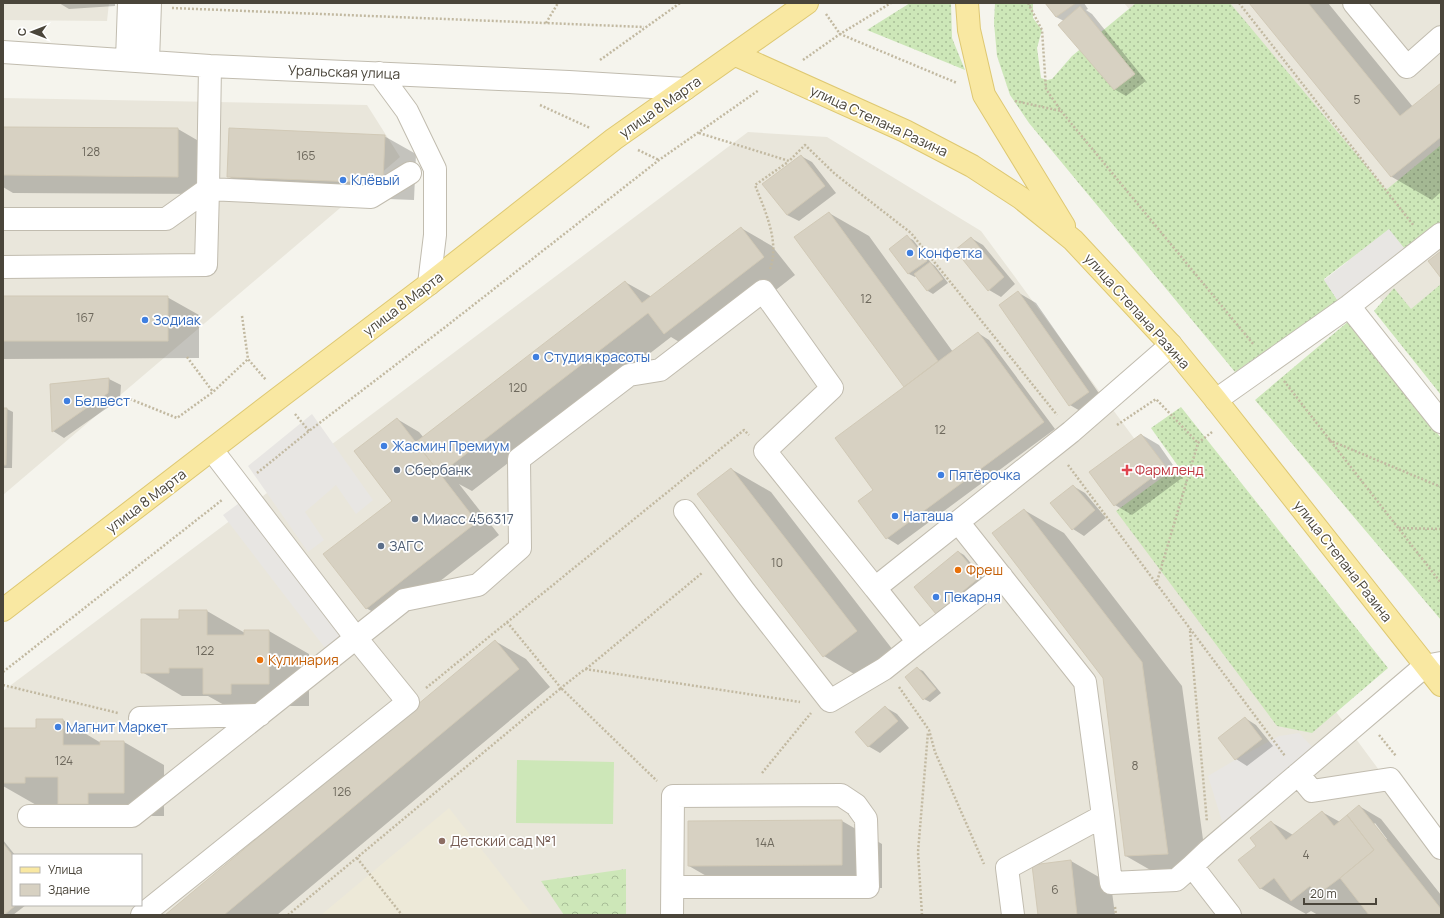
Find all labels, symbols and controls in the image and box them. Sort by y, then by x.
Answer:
north arrow [12,12,52,52]
text: С [14,28,29,36]
street label: Уральская улица [288,60,400,83]
street label: улица 8 Марта [615,71,704,142]
street label: улица Степана Разина [807,80,951,161]
house number: 5 [1354,91,1361,108]
house number: 128 [82,143,100,160]
house number: 165 [296,147,316,164]
place label: Клёвый [351,170,400,189]
marker: Клёвый [338,175,348,185]
place label: Конфетка [918,243,982,262]
marker: Конфетка [905,248,915,258]
street label: улица Степана Разина [1080,249,1194,373]
street label: улица 8 Марта [359,267,447,340]
house number: 12 [860,290,872,307]
house number: 167 [76,309,94,326]
place label: Зодиак [153,310,202,329]
marker: Зодиак [140,315,150,325]
place label: Студия красоты [544,347,650,366]
marker: Студия красоты [531,352,541,362]
house number: 120 [509,379,527,396]
place label: Белвест [75,391,130,410]
marker: Белвест [62,396,72,406]
house number: 12 [934,421,946,438]
place label: Жасмин Премиум [392,436,509,455]
marker: Жасмин Премиум [379,441,389,451]
place label: Сбербанк [405,460,472,479]
place label: Фармленд [1135,460,1204,479]
street label: улица 8 Марта [102,464,190,537]
marker: Сбербанк [392,465,402,475]
place label: Пятёрочка [949,465,1021,484]
marker: Фармленд [1122,465,1132,475]
marker: Пятёрочка [936,470,946,480]
street label: улица Степана Разина [1290,496,1397,625]
place label: Наташа [903,506,953,525]
place label: Миасс 456317 [423,509,514,528]
marker: Наташа [890,511,900,521]
marker: Миасс 456317 [410,514,420,524]
place label: ЗАГС [389,536,424,555]
marker: ЗАГС [376,541,386,551]
house number: 10 [771,554,783,571]
place label: Фреш [966,560,1003,579]
marker: Фреш [953,565,963,575]
place label: Пекарня [944,587,1001,606]
marker: Пекарня [931,592,941,602]
house number: 122 [196,642,214,659]
place label: Кулинария [268,650,339,669]
marker: Кулинария [255,655,265,665]
place label: Магнит Маркет [66,717,168,736]
marker: Магнит Маркет [53,722,63,732]
house number: 124 [55,752,73,769]
house number: 8 [1132,757,1139,774]
house number: 126 [333,783,351,800]
place label: Детский сад №1 [450,831,556,850]
house number: 14А [755,834,775,851]
marker: Детский сад №1 [437,836,447,846]
house number: 4 [1302,846,1310,863]
legend [12,854,142,906]
text: Улица [48,861,82,878]
scale bar [1304,880,1376,906]
text: Здание [48,881,90,898]
house number: 6 [1051,881,1059,898]
text: 20 m [1310,885,1337,902]

